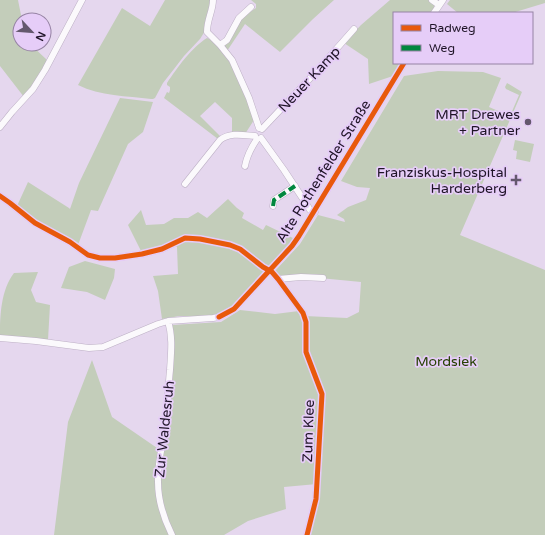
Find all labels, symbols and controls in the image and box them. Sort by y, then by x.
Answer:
north arrow [12,12,52,52]
legend [393,12,533,64]
text: Radweg [429,21,476,35]
text: N [33,29,48,43]
text: Weg [429,41,455,55]
street label: Neuer Kamp [275,43,344,116]
street label: Alte Rothenfelder Straße [273,97,374,246]
place label: MRT Drewes + Partner [435,106,521,139]
marker: MRT Drewes + Partner [523,117,533,127]
place label: Franziskus-Hospital Harderberg [377,164,507,197]
marker: Franziskus-Hospital Harderberg [510,174,522,186]
park label: Mordsiek [415,353,477,370]
street label: Zur Waldesruh [151,380,178,478]
street label: Zum Klee [299,399,318,463]

